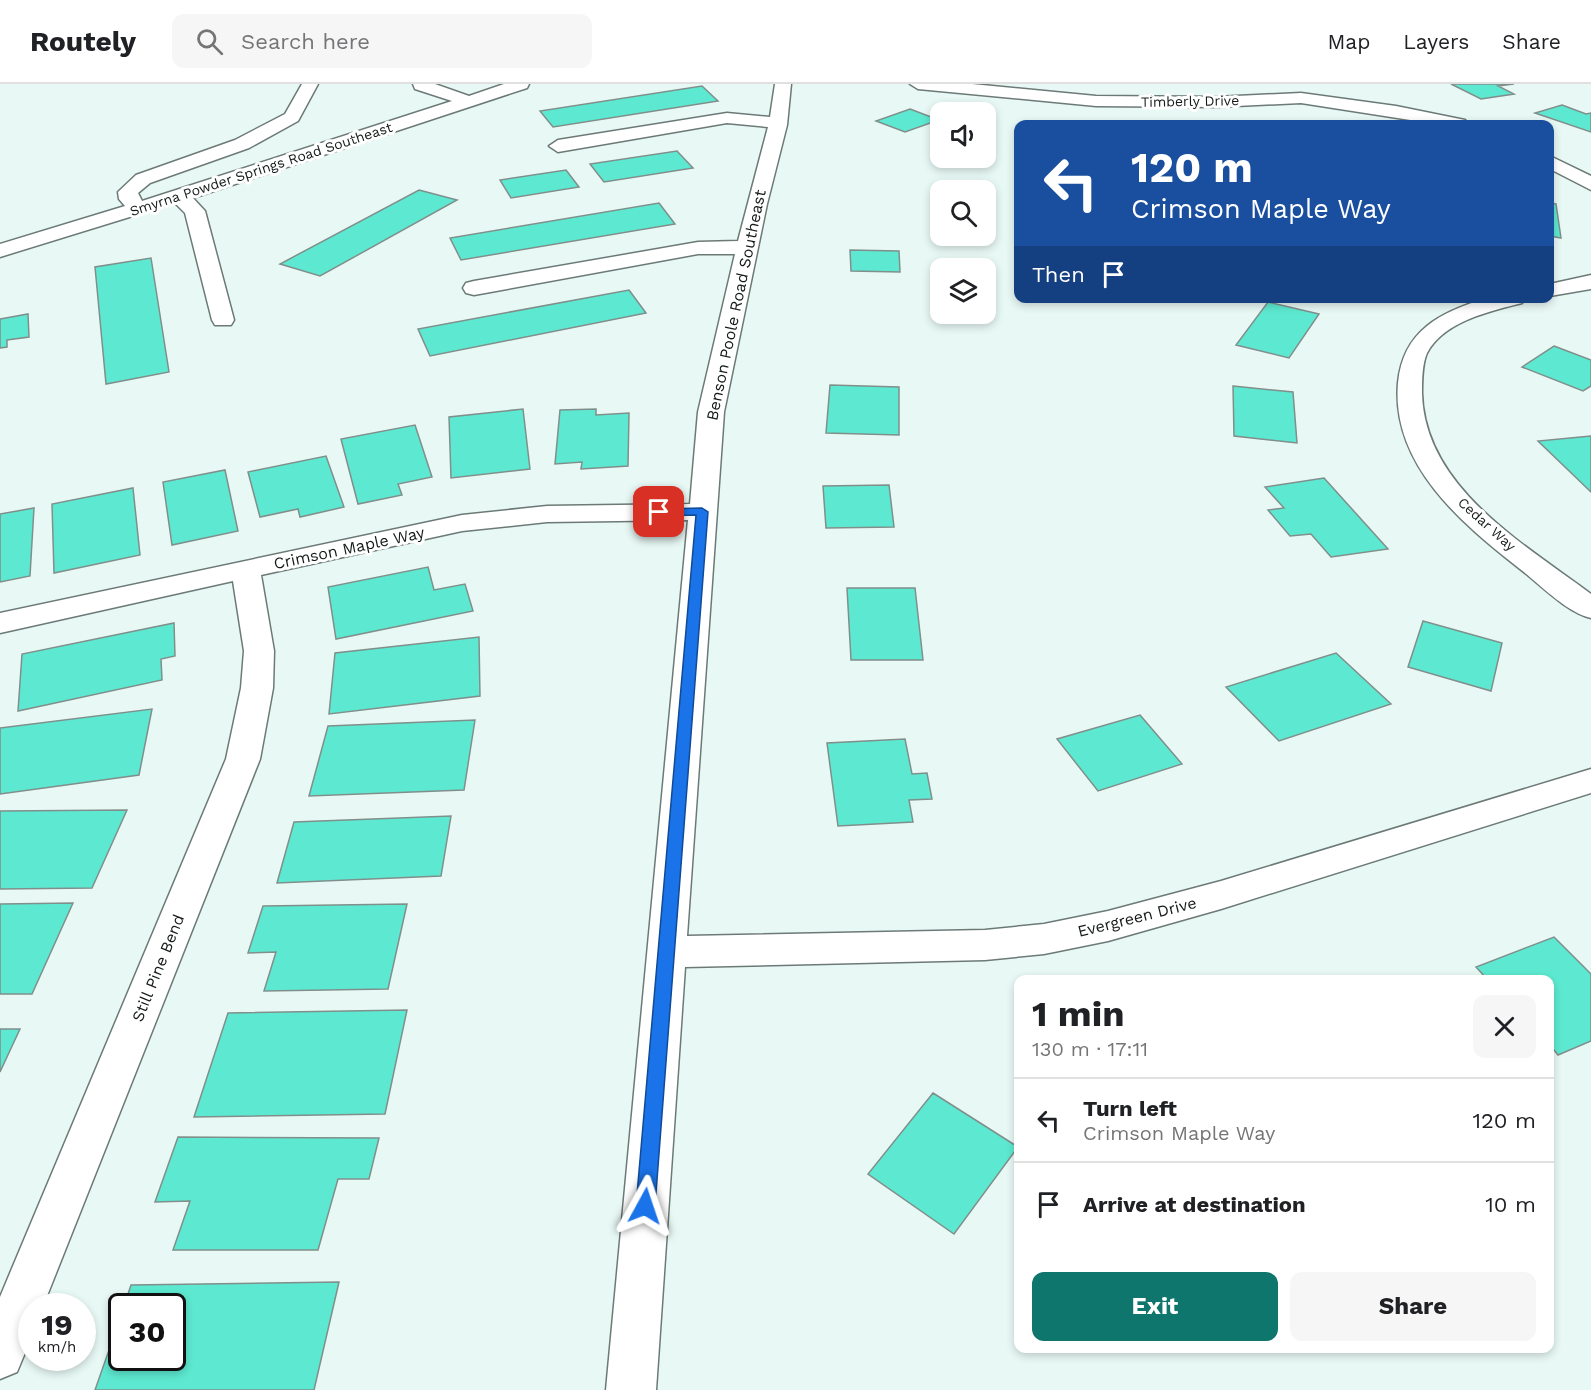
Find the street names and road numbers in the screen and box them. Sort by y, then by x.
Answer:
street label: Timberly Drive [1141,92,1239,110]
street label: Smyrna Powder Springs Road Southeast [128,119,394,219]
street label: Benson Poole Road Southeast [702,187,770,422]
street label: Cedar Way [1455,494,1520,554]
street label: Crimson Maple Way [272,523,427,573]
street label: Evergreen Drive [1076,893,1198,941]
street label: Still Pine Bend [128,912,188,1024]

